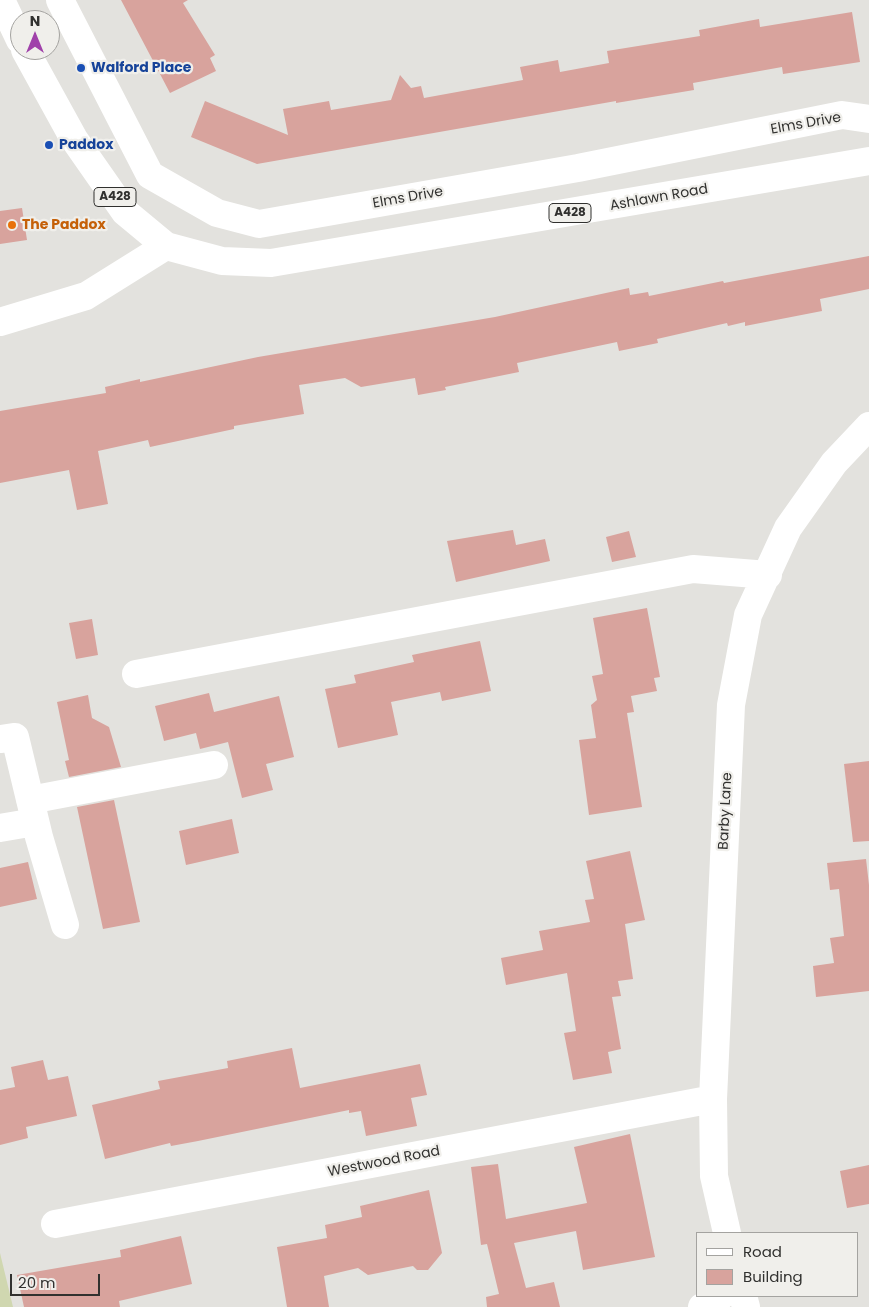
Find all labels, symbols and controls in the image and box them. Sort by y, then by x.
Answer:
north arrow [10,10,60,60]
text: N [30,11,40,31]
place label: Walford Place [91,60,191,76]
marker: Walford Place [75,62,87,74]
street label: Elms Drive [769,110,843,138]
place label: Paddox [59,137,113,153]
marker: Paddox [43,139,55,151]
street label: Ashlawn Road [609,181,709,215]
street label: Elms Drive [371,184,445,212]
road number: A428 [94,188,136,206]
road number: A428 [549,204,591,222]
place label: The Paddox [22,217,106,233]
marker: The Paddox [6,219,18,231]
street label: Barby Lane [716,772,736,850]
street label: Westwood Road [327,1143,441,1181]
legend [696,1232,859,1297]
text: Road [743,1241,782,1262]
scale bar [12,1264,102,1296]
text: Building [743,1266,803,1287]
text: 20 m [18,1272,56,1293]

